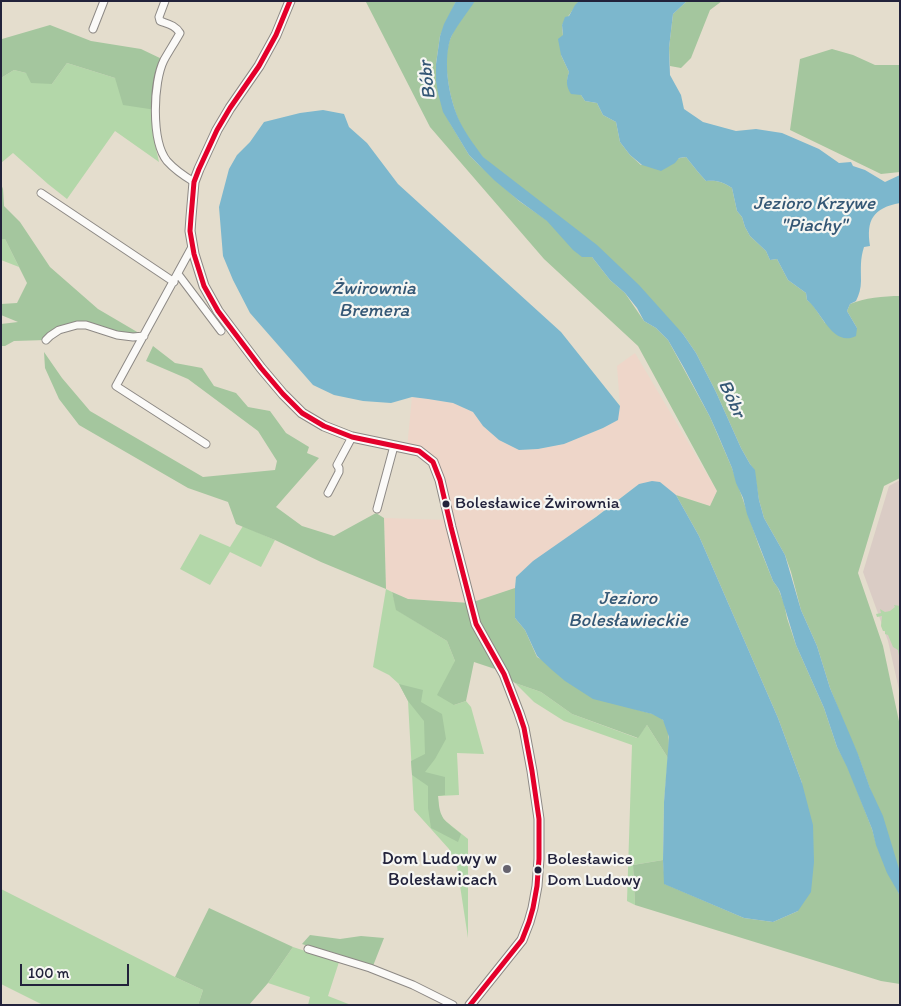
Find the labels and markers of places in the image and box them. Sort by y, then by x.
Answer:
place label: Bolesławice Żwirownia [455,494,620,514]
marker: Bolesławice Żwirownia [441,499,451,509]
place label: Dom Ludowy w Bolesławicach [382,848,497,891]
place label: Bolesławice Dom Ludowy [547,850,641,890]
marker: Dom Ludowy w Bolesławicach [501,863,513,875]
marker: Bolesławice Dom Ludowy [533,865,543,875]

